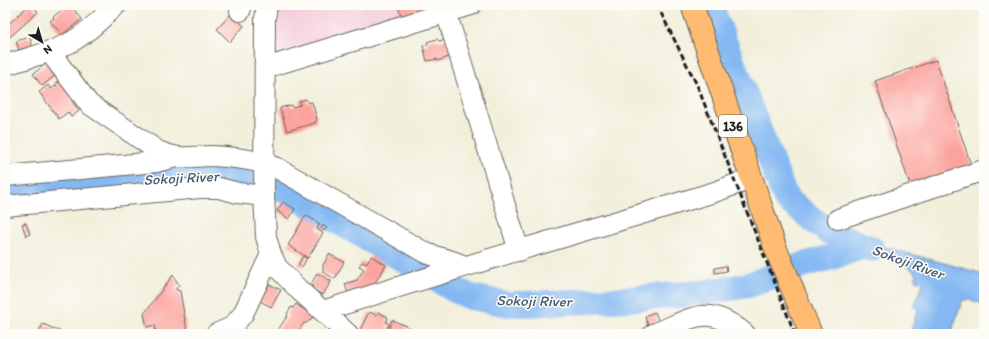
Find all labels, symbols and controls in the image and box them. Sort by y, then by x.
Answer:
north arrow [22,22,62,62]
text: N [41,42,55,57]
road number: 136 [719,115,747,137]
water label: Sokoji River [143,167,221,189]
water label: Sokoji River [870,241,948,284]
water label: Sokoji River [496,291,574,311]

